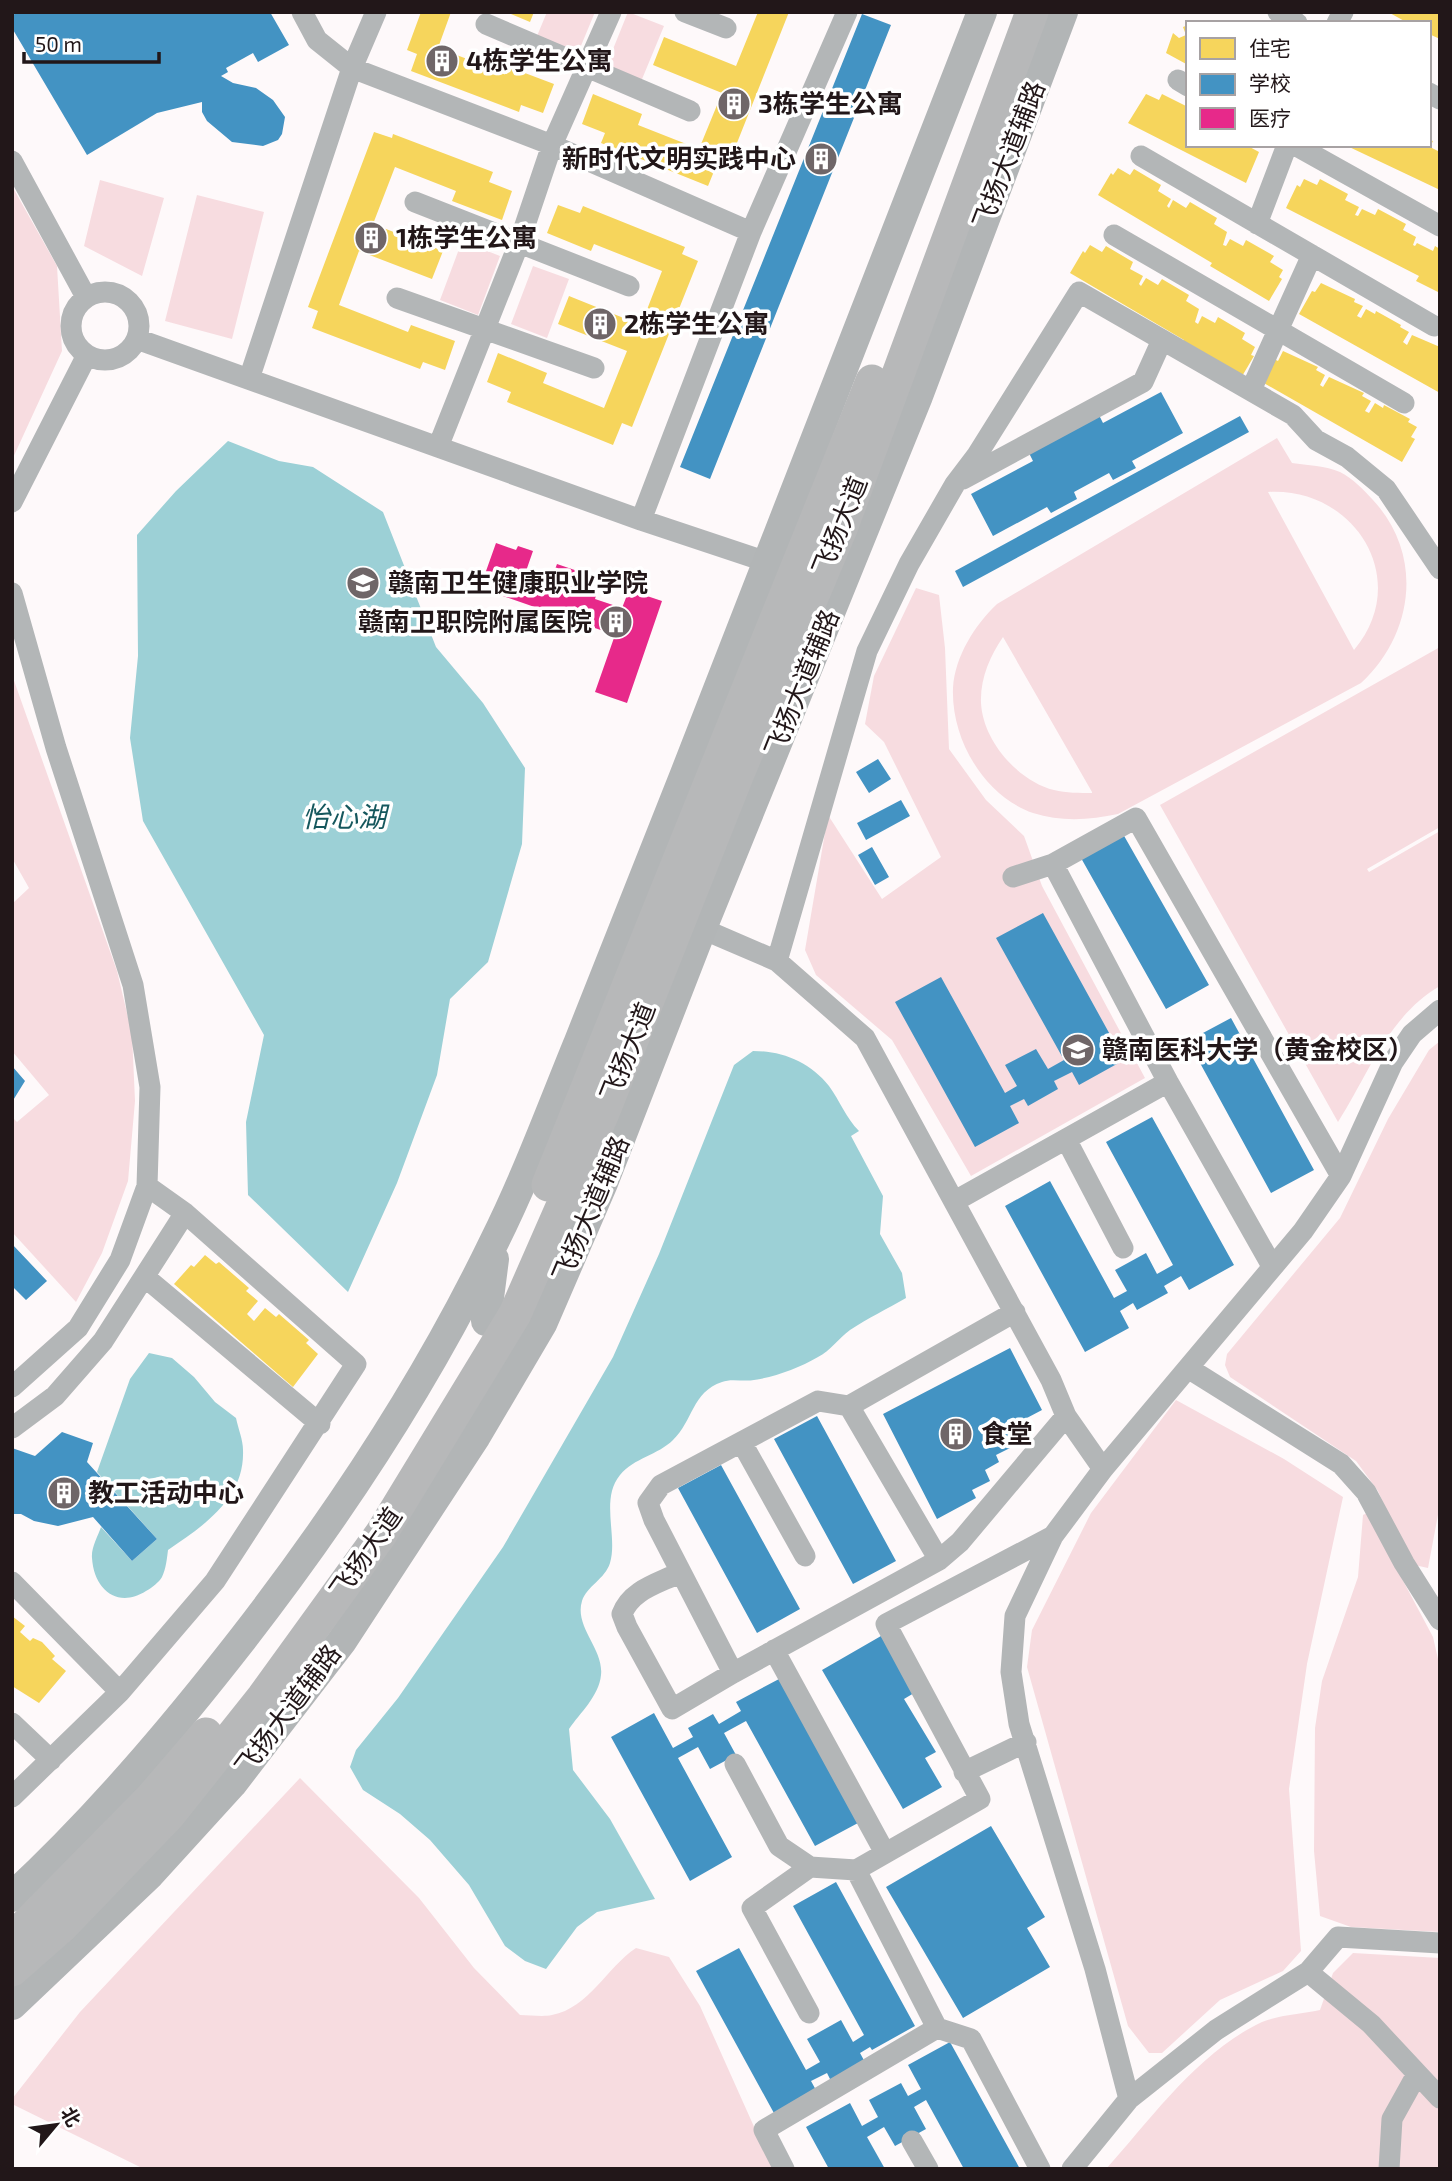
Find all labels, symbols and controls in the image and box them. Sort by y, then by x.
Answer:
scale bar [24,21,159,65]
legend [1186,21,1431,147]
text: 50 m [35,31,82,56]
text: 住宅 [1249,35,1291,60]
building icon: 4栋学生公寓 [423,42,461,80]
place label: 4栋学生公寓 [466,44,613,75]
text: 学校 [1249,70,1291,95]
street label: 飞扬大道辅路 [965,76,1050,233]
building icon: 3栋学生公寓 [715,85,753,123]
place label: 3栋学生公寓 [758,87,903,118]
text: 医疗 [1249,105,1291,130]
building icon: 新时代文明实践中心 [802,140,840,178]
place label: 新时代文明实践中心 [562,142,796,173]
building icon: 1栋学生公寓 [352,219,390,257]
place label: 1栋学生公寓 [396,221,537,252]
building icon: 2栋学生公寓 [581,305,619,343]
place label: 2栋学生公寓 [624,307,769,338]
street label: 飞扬大道 [805,471,872,579]
school or university icon: 赣南卫生健康职业学院 [344,564,382,602]
place label: 赣南卫生健康职业学院 [388,566,648,597]
building icon: 赣南卫职院附属医院 [597,603,635,641]
street label: 飞扬大道辅路 [757,604,844,761]
place label: 赣南卫职院附属医院 [358,605,592,636]
water label: 怡心湖 [302,799,390,833]
street label: 飞扬大道 [593,997,660,1105]
school or university icon: 赣南医科大学（黄金校区） [1059,1031,1097,1069]
place label: 赣南医科大学（黄金校区） [1102,1033,1414,1064]
street label: 飞扬大道辅路 [545,1131,634,1286]
building icon: 食堂 [937,1415,975,1453]
place label: 食堂 [981,1417,1033,1448]
building icon: 教工活动中心 [45,1474,83,1512]
place label: 教工活动中心 [88,1476,244,1507]
street label: 飞扬大道 [322,1501,407,1604]
street label: 飞扬大道辅路 [227,1637,346,1781]
north arrow [21,2090,91,2160]
text: 北 [57,2103,86,2130]

